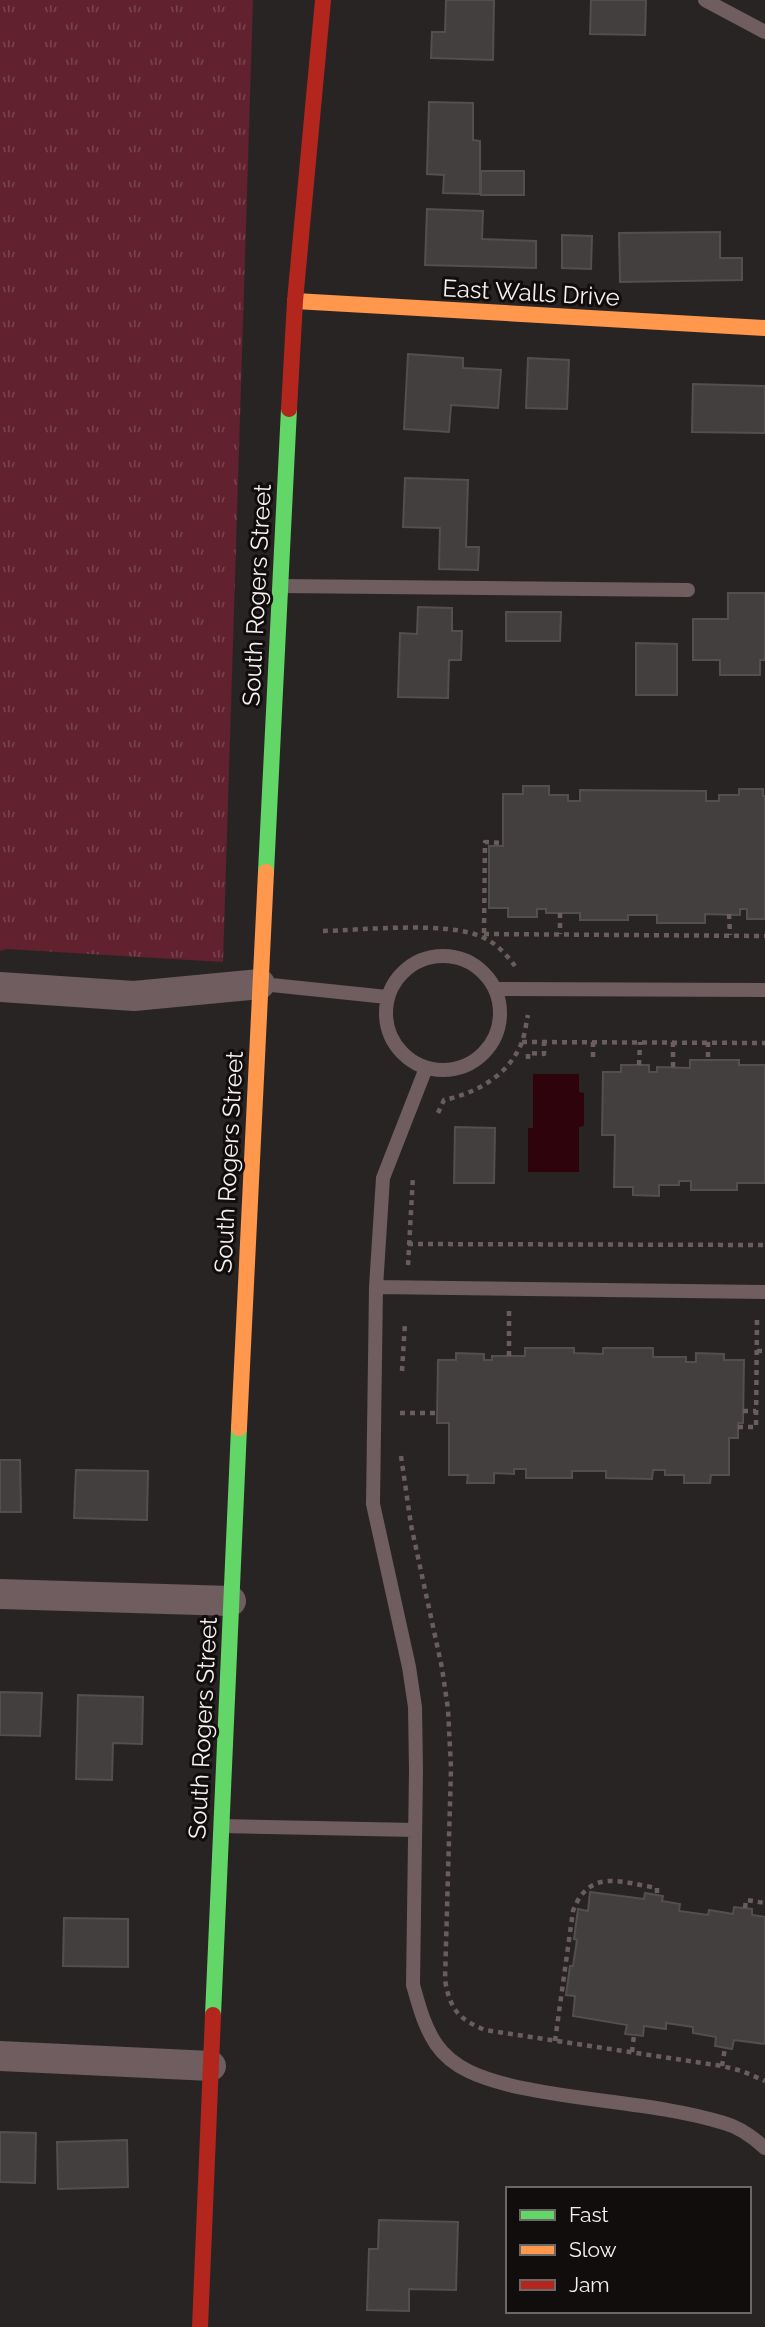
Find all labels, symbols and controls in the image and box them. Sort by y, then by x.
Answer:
street label: East Walls Drive [442,273,620,312]
street label: South Rogers Street [236,483,277,707]
street label: South Rogers Street [208,1050,249,1274]
street label: South Rogers Street [182,1616,223,1840]
legend [506,2187,751,2313]
text: Fast [569,2202,609,2227]
text: Slow [569,2237,617,2262]
text: Jam [569,2272,610,2297]

